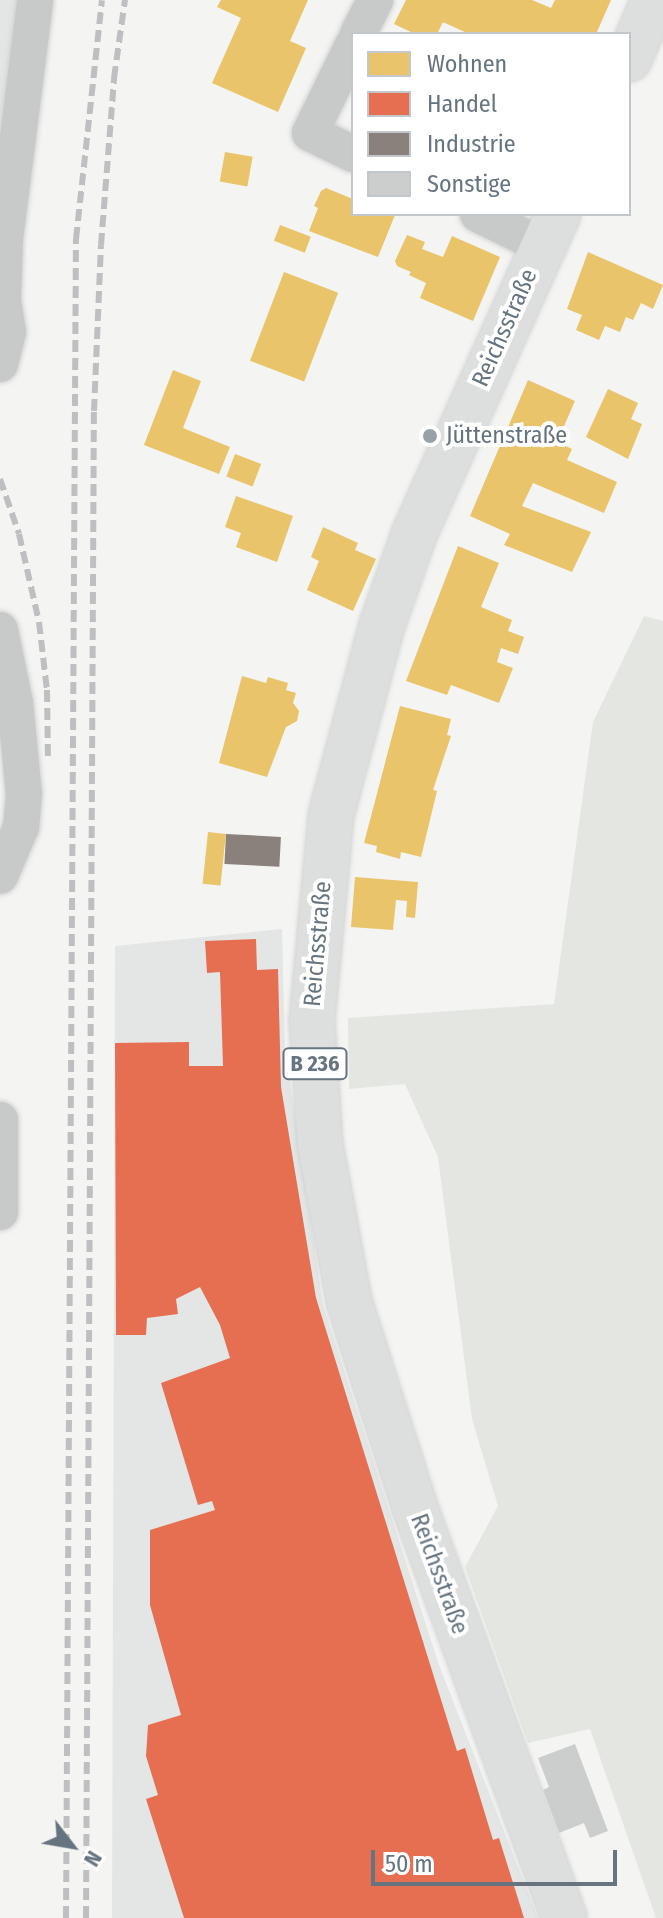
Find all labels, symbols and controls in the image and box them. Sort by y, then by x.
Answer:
legend [351,32,631,216]
text: Wohnen [427,50,507,78]
text: Handel [427,90,497,118]
text: Industrie [427,130,516,158]
text: Sonstige [427,170,511,198]
street label: Reichsstraße [466,265,544,391]
place label: Jüttenstraße [446,422,567,450]
marker: Jüttenstraße [421,427,439,445]
street label: Reichsstraße [298,880,338,1008]
road number: B 236 [281,1046,349,1082]
street label: Reichsstraße [404,1510,474,1638]
north arrow [32,1806,112,1886]
scale bar [375,1834,621,1884]
text: N [78,1846,108,1871]
text: 50 m [385,1850,433,1878]

